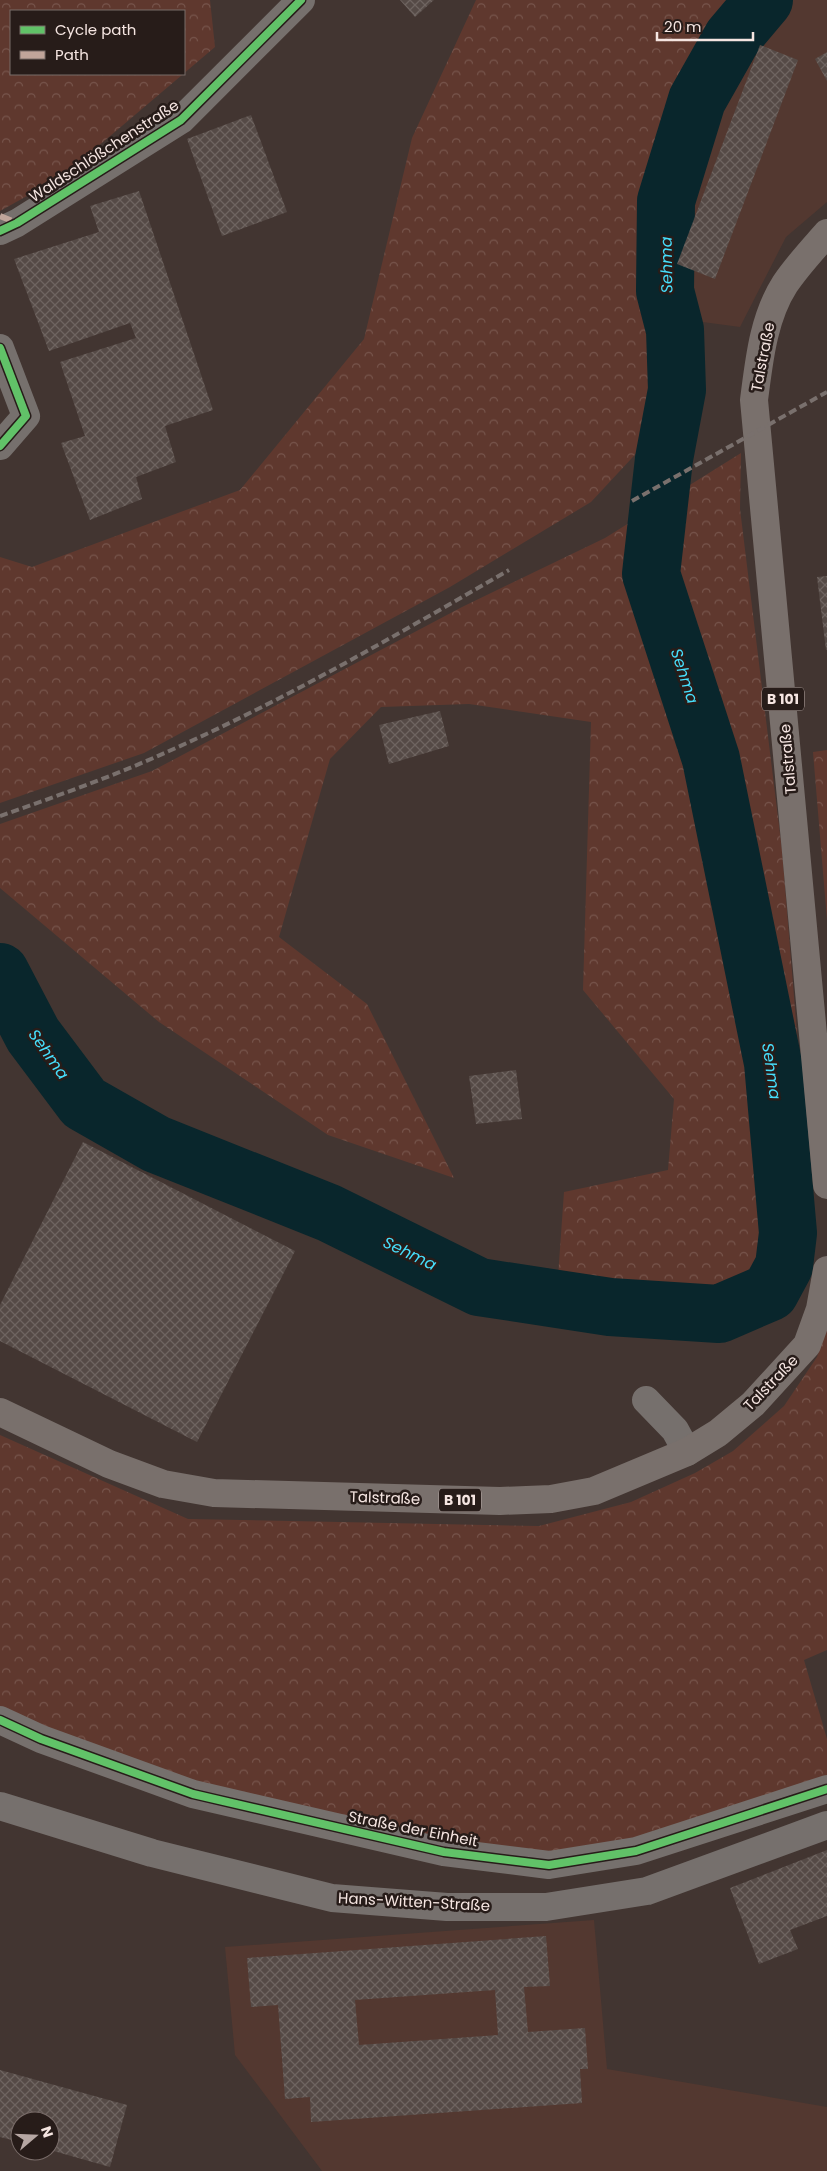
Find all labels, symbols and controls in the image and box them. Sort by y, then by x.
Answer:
legend [10,10,185,75]
scale bar [657,10,753,42]
text: 20 m [664,16,702,37]
text: Cycle path [55,19,136,40]
text: Path [55,44,89,65]
street label: Waldschlößchenstraße [25,94,183,207]
water label: Sehma [655,236,678,294]
street label: Talstraße [745,320,780,394]
water label: Sehma [665,646,704,707]
road number: B 101 [762,688,804,711]
street label: Talstraße [774,723,801,795]
water label: Sehma [23,1024,74,1084]
water label: Sehma [756,1041,787,1101]
water label: Sehma [379,1231,440,1276]
street label: Talstraße [739,1350,803,1415]
street label: Talstraße [349,1486,421,1509]
road number: B 101 [439,1488,481,1512]
street label: Straße der Einheit [346,1806,480,1851]
street label: Hans-Witten-Straße [338,1887,491,1916]
north arrow [10,2111,60,2161]
text: N [36,2124,58,2140]

